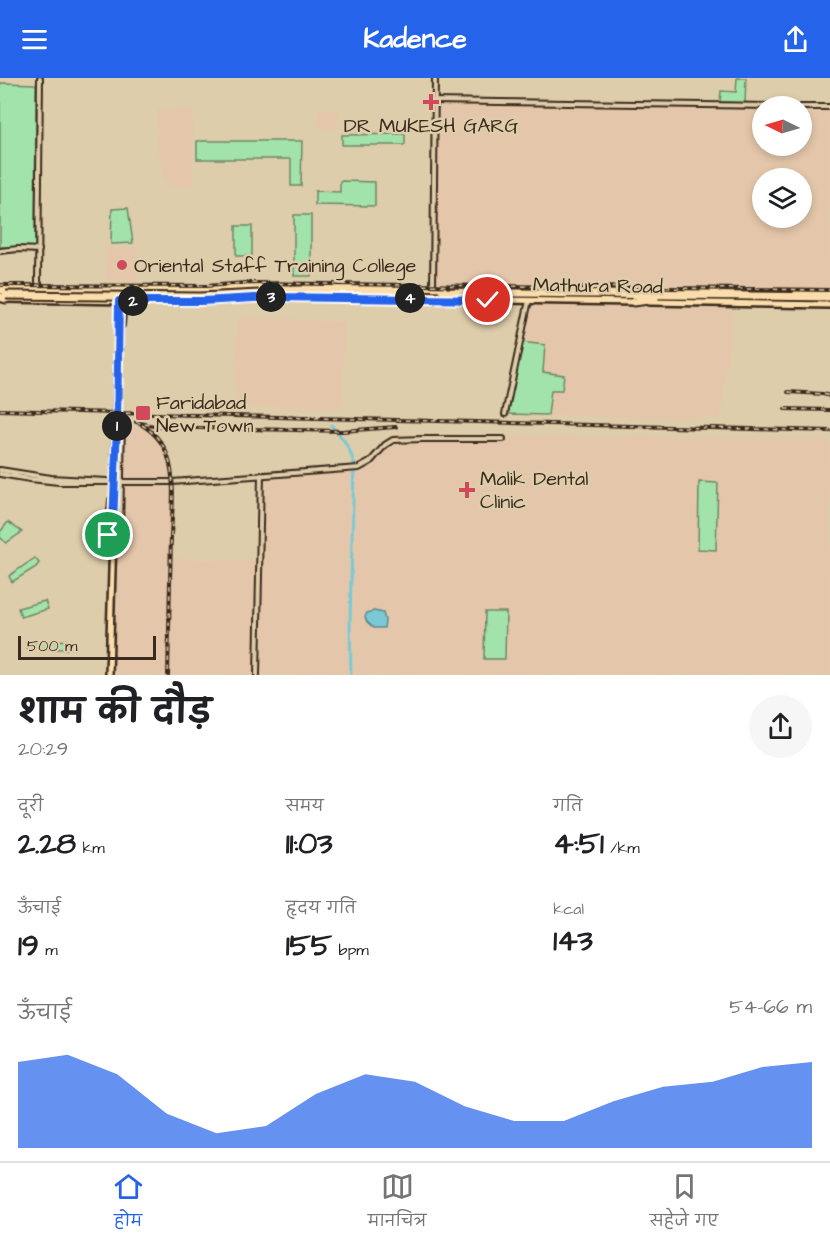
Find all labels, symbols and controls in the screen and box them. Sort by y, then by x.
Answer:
text: Kadence [363,20,467,58]
icon: menu [18,23,51,56]
icon: share [779,23,812,56]
marker: DR MUKESH GARG [422,93,440,111]
north arrow [752,96,812,156]
map controls [752,96,812,228]
place label: DR MUKESH GARG [344,112,518,140]
button: layers [752,168,812,228]
place label: Oriental Staff Training College [134,252,416,281]
marker: Oriental Staff Training College [115,258,129,272]
street label: Mathura Road [533,271,663,301]
pin [462,274,513,325]
pin: 3 [256,282,286,312]
pin: 4 [395,283,425,313]
icon: check [471,283,504,316]
pin: 2 [118,286,148,316]
text: 3 [267,286,275,308]
text: 4 [405,287,415,309]
text: 2 [128,290,138,312]
place label: Faridabad New Town [156,389,253,440]
marker: Faridabad New Town [134,404,152,422]
pin: 1 [102,411,132,441]
text: 1 [116,415,118,437]
place label: Malik Dental Clinic [480,465,588,516]
marker: Malik Dental Clinic [458,481,476,499]
pin [82,509,133,560]
icon: arrive [91,518,124,551]
scale bar [18,633,156,660]
text: 500 m [27,635,77,657]
text: शाम की दौड़ [18,689,212,735]
button: share [749,695,812,758]
text: 20:29 [18,735,68,763]
text: दूरी [18,795,43,817]
text: समय [286,795,324,817]
text: गति [553,795,582,817]
text: 2.28 [18,823,76,865]
text: 11:03 [286,823,333,865]
text: 4:51 [553,823,604,865]
text: km [76,837,105,859]
text: /km [604,837,640,859]
text: ऊँचाई [18,897,61,919]
text: हृदय गति [286,897,356,919]
text: kcal [553,898,584,920]
text: 143 [553,920,593,962]
text: 19 [18,925,39,967]
text: 155 [286,925,332,967]
text: m [39,939,58,961]
text: bpm [332,939,369,961]
text: 54–66 m [729,993,812,1021]
text: ऊँचाई [18,999,72,1027]
tab: होम [112,1170,145,1238]
tab: मानचित्र [368,1170,426,1238]
tab: सहेजे गए [650,1170,718,1238]

